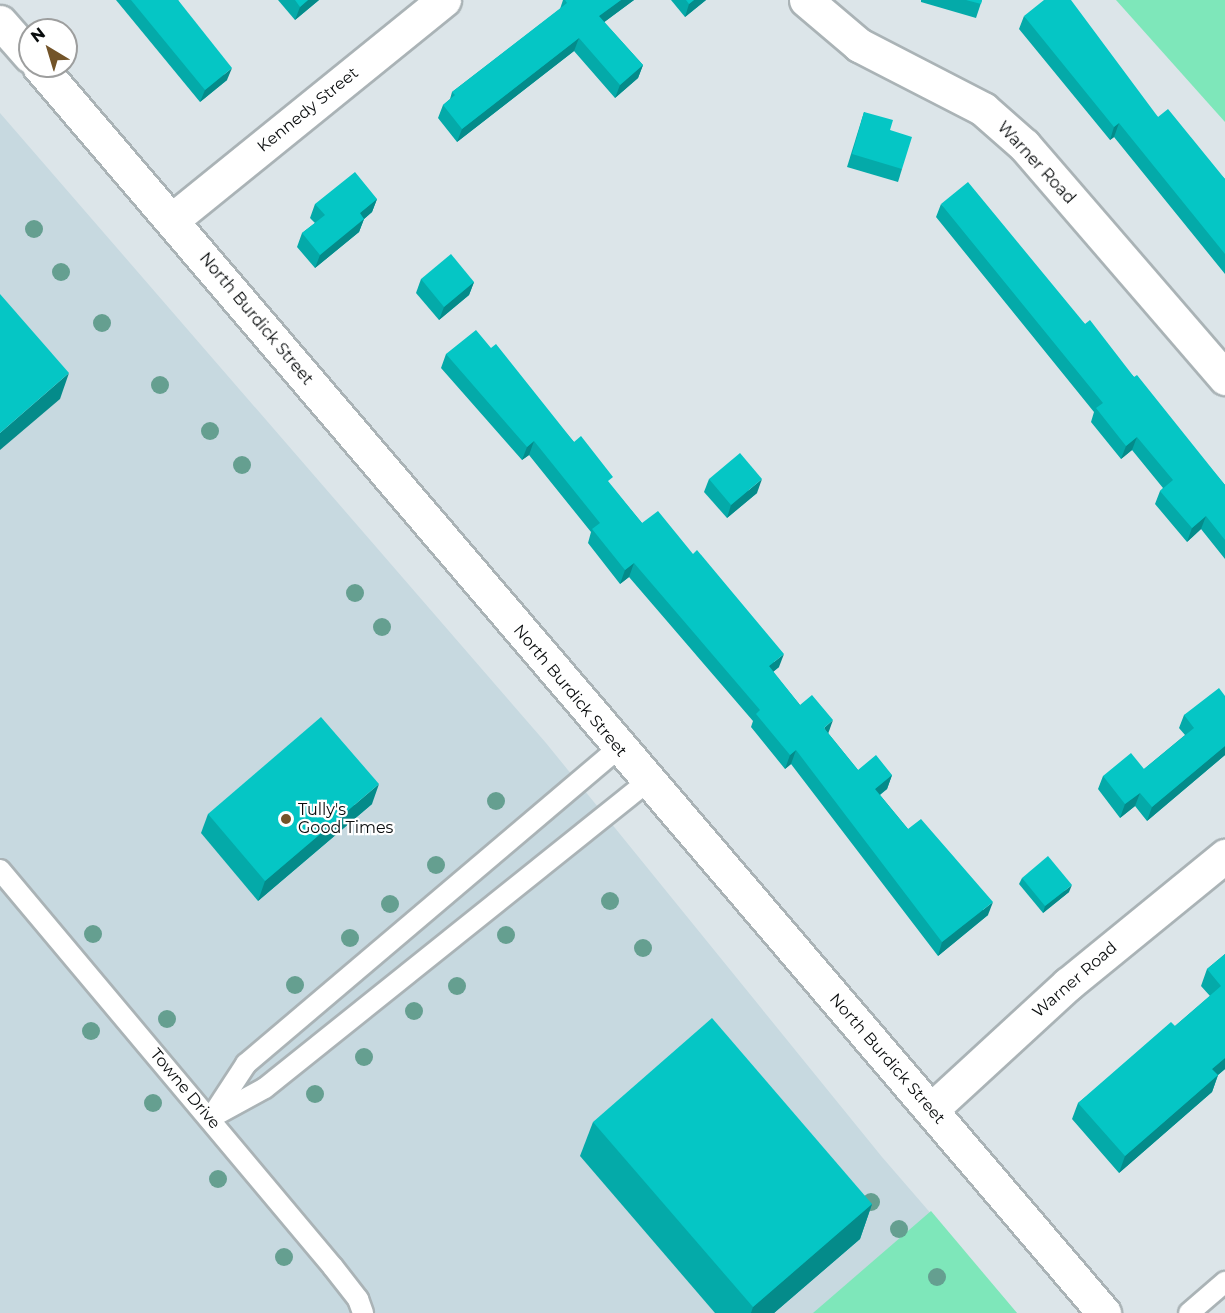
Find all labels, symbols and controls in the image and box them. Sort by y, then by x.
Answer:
north arrow [18,18,78,78]
text: N [27,24,49,46]
street label: Kennedy Street [254,64,362,156]
street label: Warner Road [993,118,1079,208]
street label: North Burdick Street [195,249,317,389]
street label: North Burdick Street [509,621,631,761]
place label: Tully's Good Times [298,800,393,838]
marker: Tully's Good Times [279,812,293,826]
street label: Warner Road [1029,938,1121,1022]
street label: North Burdick Street [825,990,949,1128]
street label: Towne Drive [146,1045,224,1133]

